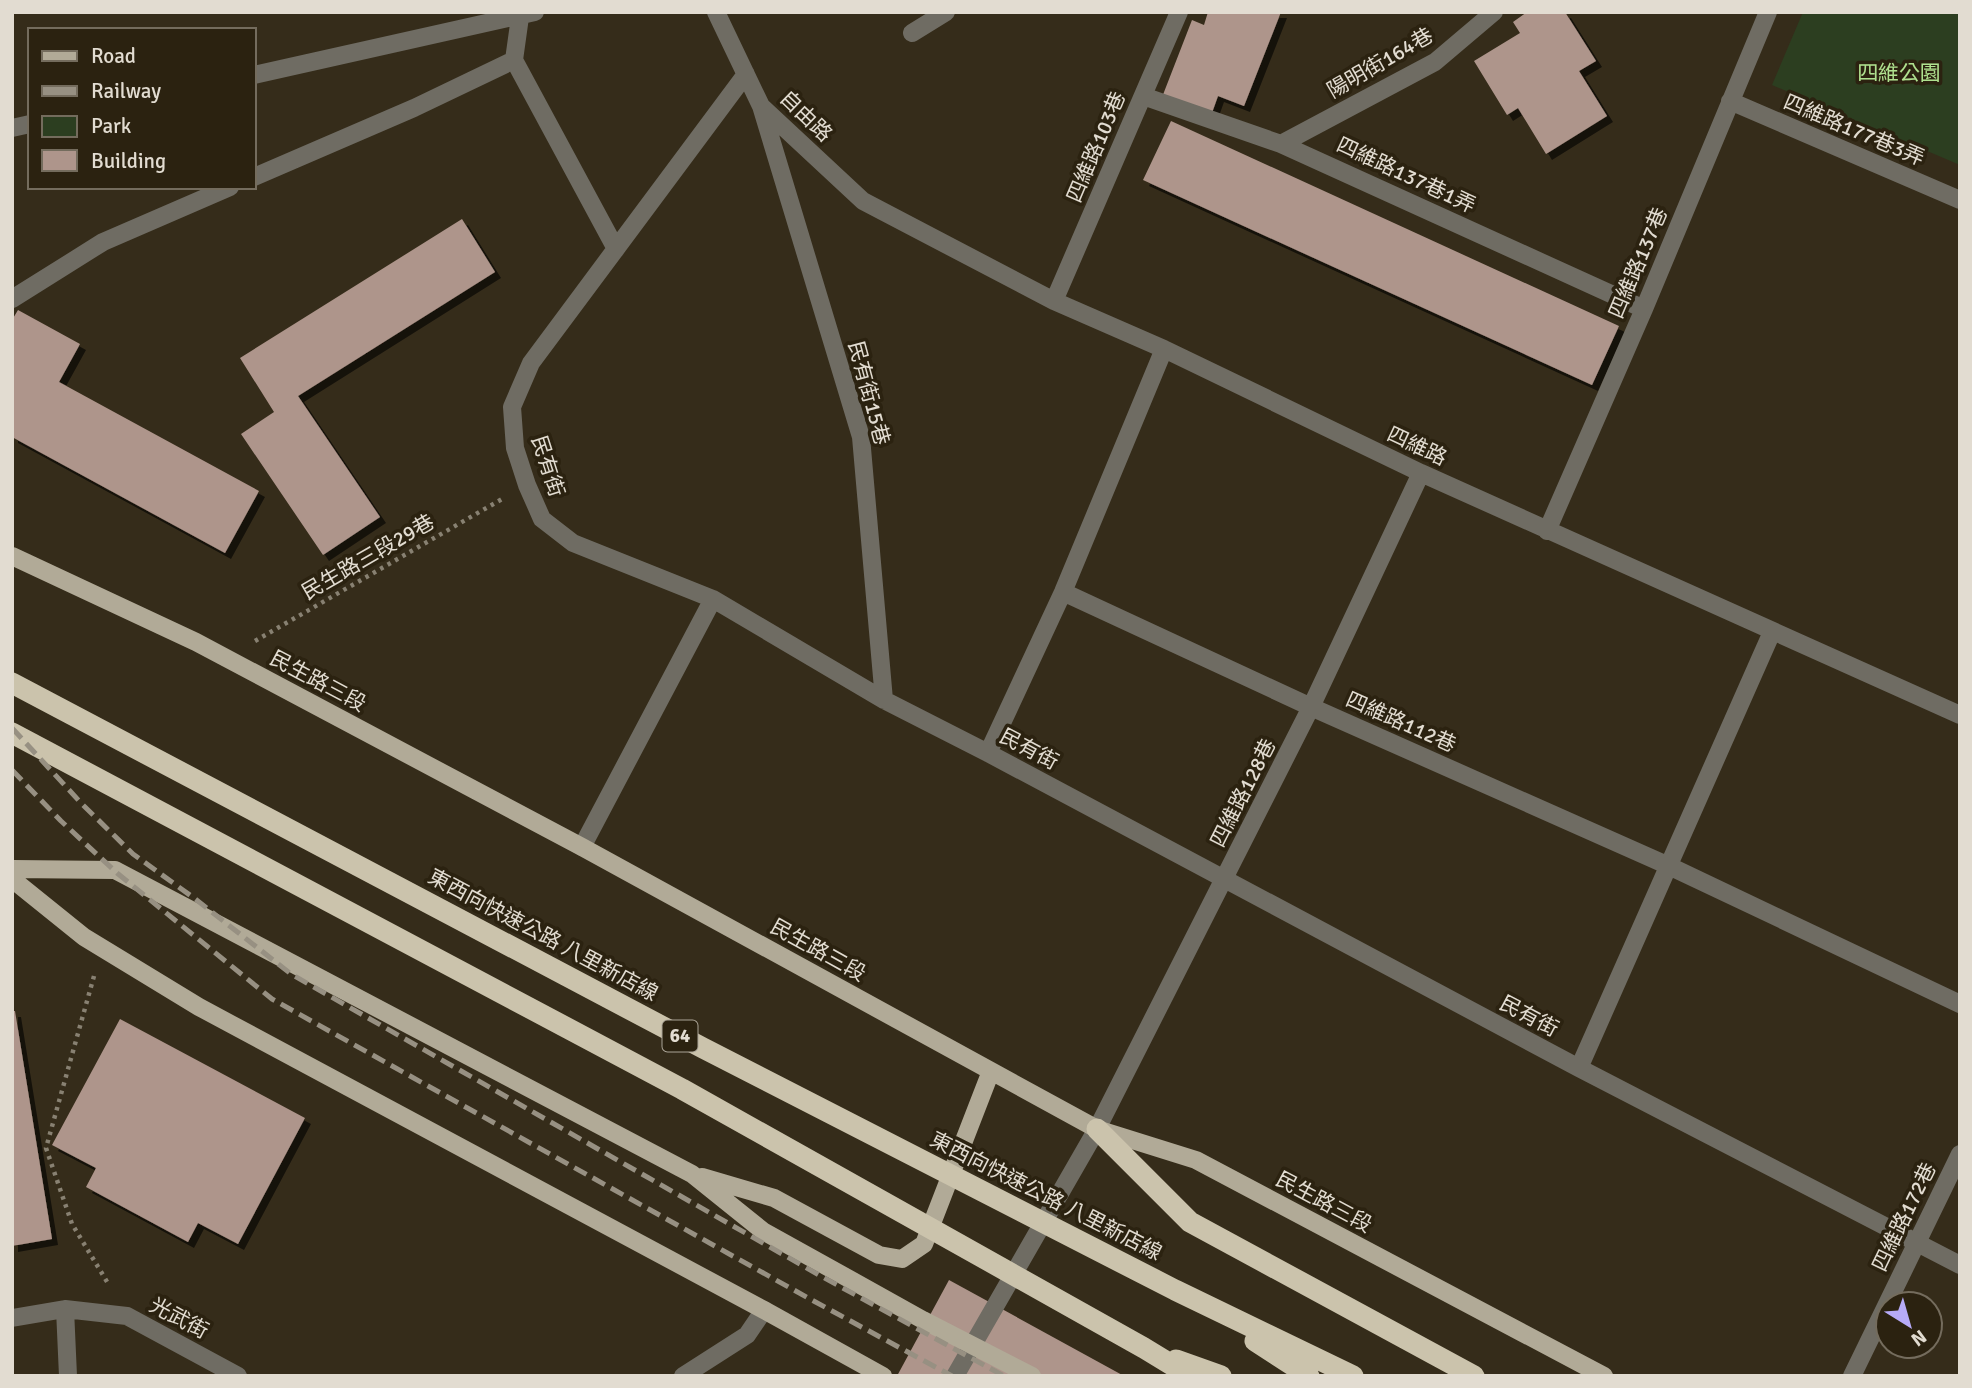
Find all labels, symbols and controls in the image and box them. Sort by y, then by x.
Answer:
street label: 陽明街164巷 [1322,22,1438,104]
legend [28,28,256,189]
text: Road [91,43,136,69]
park label: 四維公園 [1857,60,1941,86]
text: Railway [91,78,161,104]
street label: 自由路 [774,85,838,147]
street label: 四維路103巷 [1061,88,1131,206]
street label: 四維路177巷3弄 [1780,89,1928,171]
text: Park [91,113,132,139]
street label: 四維路137巷1弄 [1332,131,1480,219]
text: Building [91,148,166,174]
street label: 四維路137巷 [1603,204,1673,322]
street label: 民有街15巷 [843,338,895,448]
street label: 四維路 [1383,421,1451,471]
street label: 民有街 [526,432,570,500]
street label: 民生路三段29巷 [297,509,439,605]
street label: 民生路三段 [266,645,370,717]
street label: 四維路112巷 [1342,686,1460,758]
street label: 民有街 [995,723,1063,775]
street label: 四維路128巷 [1205,735,1281,851]
street label: 東西向快速公路 八里新店線 [424,863,662,1007]
street label: 民生路三段 [766,913,870,987]
street label: 民有街 [1495,990,1563,1042]
road number: 64 [662,1020,698,1052]
street label: 東西向快速公路 八里新店線 [926,1126,1166,1266]
street label: 四維路172巷 [1866,1158,1942,1276]
street label: 民生路三段 [1272,1166,1376,1238]
north arrow [1874,1290,1944,1360]
street label: 光武街 [145,1292,213,1344]
text: N [1906,1324,1931,1351]

